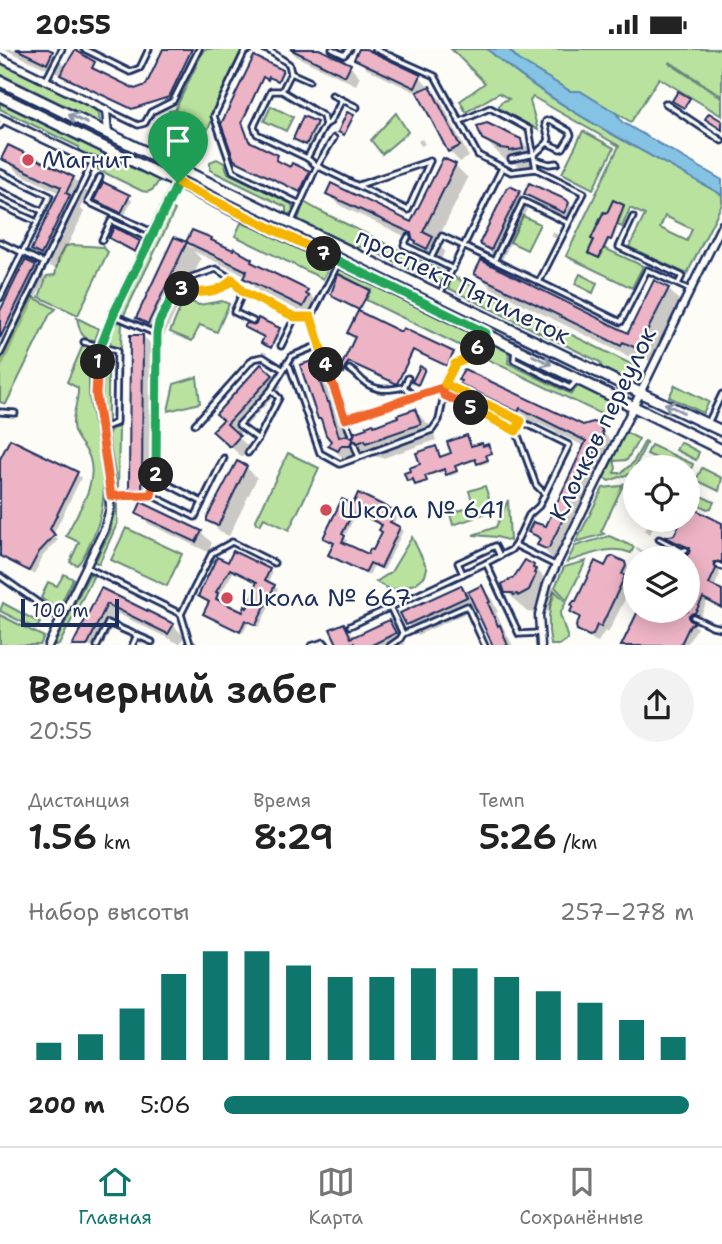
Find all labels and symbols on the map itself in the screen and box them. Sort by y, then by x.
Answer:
pin [148,111,208,183]
one-way arrow [68,112,89,126]
place label: Магнит [42,144,132,176]
marker: Магнит [20,152,36,168]
street label: проспект Пятилеток [350,220,576,352]
pin: 7 [306,237,342,271]
pin: 3 [164,271,200,307]
street label: Клочков переулок [542,322,664,526]
pin: 6 [461,331,496,365]
pin: 1 [80,345,116,379]
pin: 4 [308,347,344,383]
one-way arrow [531,354,552,368]
pin: 5 [454,391,489,425]
one-way arrow [664,401,685,414]
pin: 2 [138,457,174,493]
place label: Школа № 641 [340,494,505,526]
marker: Школа № 641 [318,502,334,518]
place label: Школа № 667 [241,582,411,614]
marker: Школа № 667 [219,590,235,606]
scale bar [21,597,119,628]

